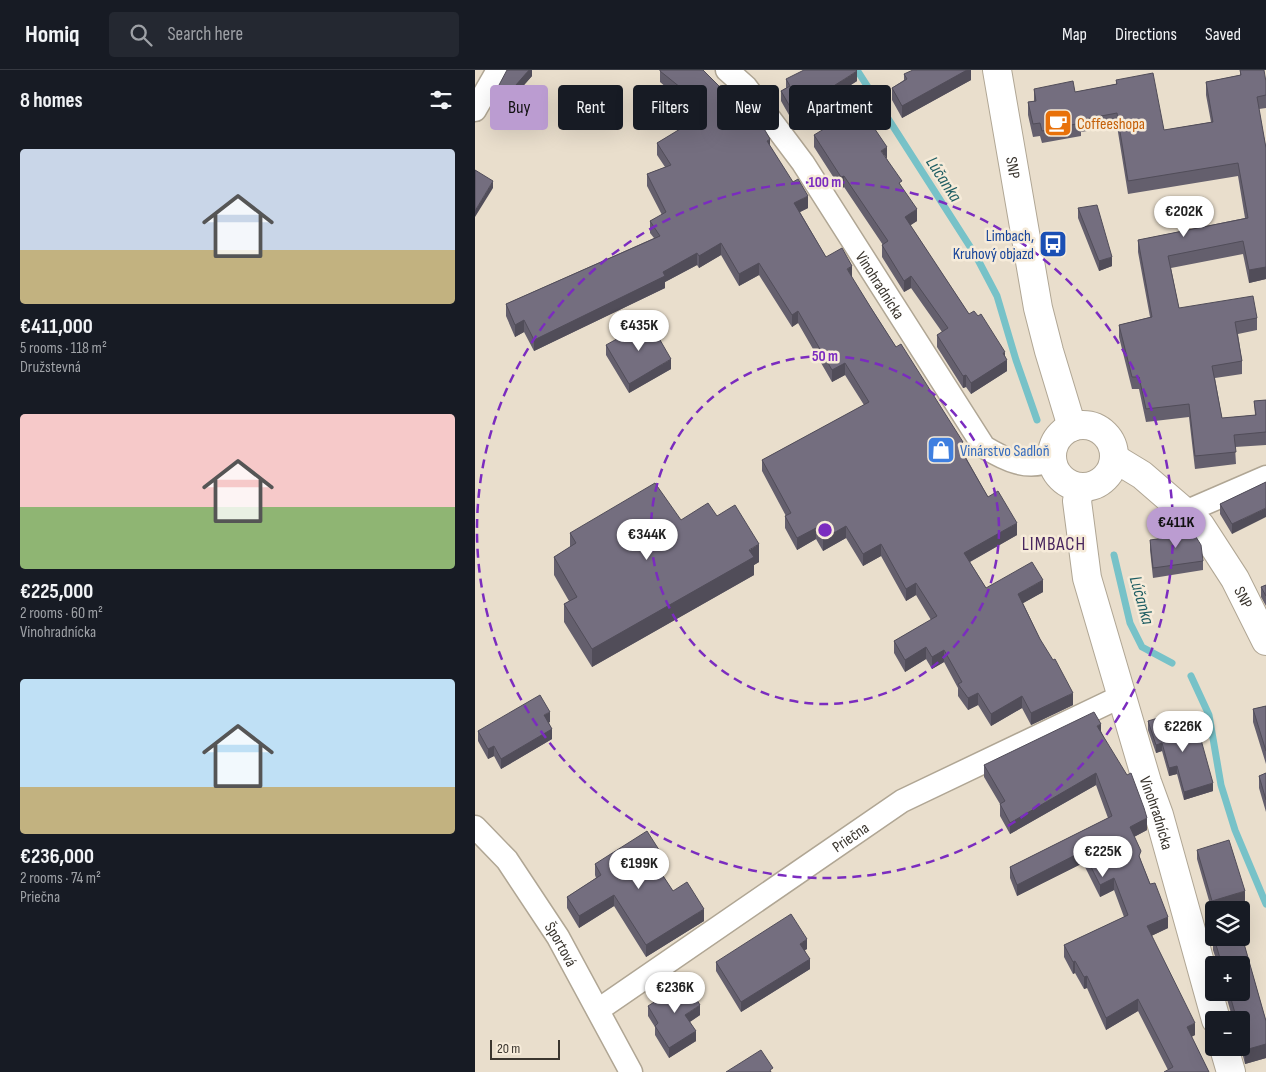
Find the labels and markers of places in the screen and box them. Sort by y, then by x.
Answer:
cafe icon: Coffeeshopa [1043,108,1073,138]
place label: Coffeeshopa [1077,115,1145,134]
pin: €202K [1149,196,1219,238]
place label: Limbach, Kruhový objazd [953,227,1034,264]
bus stop icon: Limbach, Kruhový objazd [1038,229,1068,259]
pin: €435K [604,310,674,352]
shop icon: Vinárstvo Sadloň [926,435,956,465]
place label: Vinárstvo Sadloň [960,442,1050,461]
pin: €411K [1141,506,1211,549]
pin: €344K [612,518,682,561]
centre of rings [816,521,834,539]
pin: €226K [1148,710,1218,753]
pin: €225K [1068,836,1138,878]
pin: €199K [604,848,674,890]
pin: €236K [640,972,710,1014]

